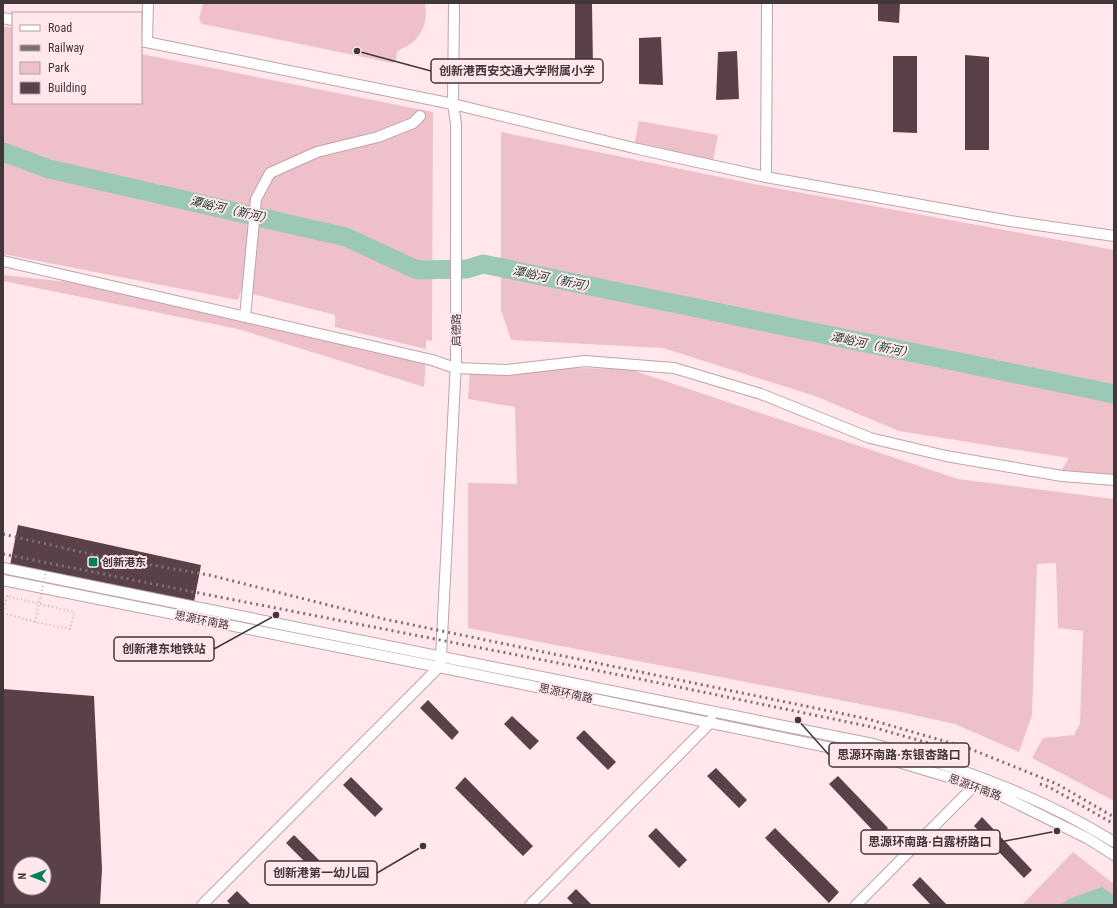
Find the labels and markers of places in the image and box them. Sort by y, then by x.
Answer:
callout: 创新港西安交通大学附属小学 [431,59,603,83]
marker: 创新港东 [87,556,99,568]
place label: 创新港东 [102,556,146,569]
callout: 创新港东地铁站 [114,637,214,661]
callout: 思源环南路·东银杏路口 [829,743,969,767]
callout: 思源环南路·白露桥路口 [861,830,1000,854]
callout: 创新港第一幼儿园 [265,861,377,885]

